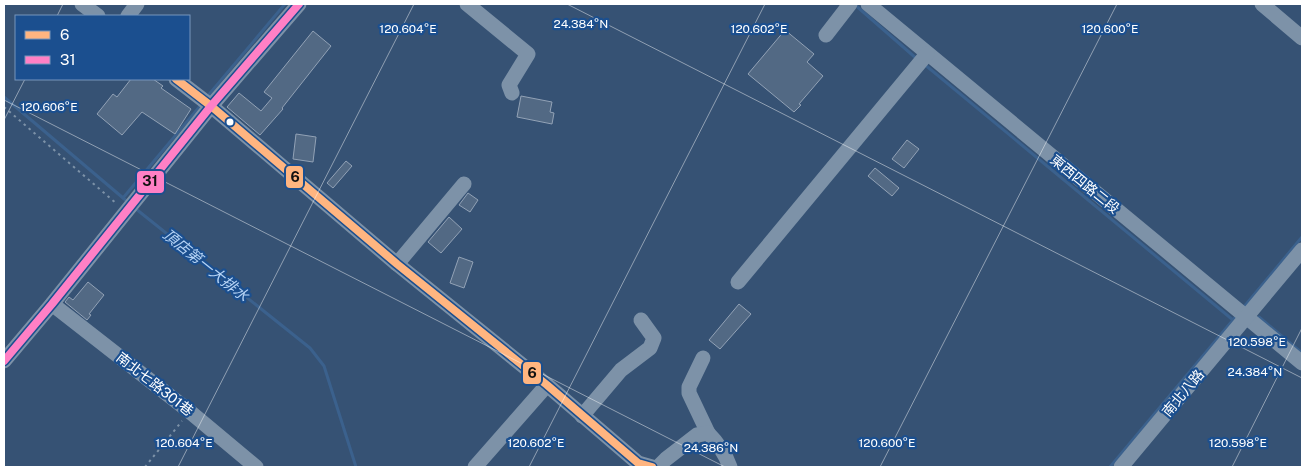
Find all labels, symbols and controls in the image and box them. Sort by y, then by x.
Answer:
legend [15,15,190,80]
text: 24.384°N [554,17,608,31]
text: 120.604°E [379,22,437,36]
text: 120.602°E [731,22,787,36]
text: 120.600°E [1081,22,1139,36]
text: 6 [60,26,69,43]
text: 31 [60,51,76,68]
text: 120.606°E [20,100,78,114]
unlabelled marker [225,117,235,127]
street label: 東西四路二段 [1047,151,1123,217]
line badge: 6 [285,165,304,189]
text: 6 [290,169,300,185]
line badge: 31 [136,170,165,194]
text: 31 [142,173,158,189]
water label: 頂店第一大排水 [160,225,253,305]
text: 120.598°E [1228,335,1286,349]
street label: 南北七路301巷 [113,349,197,419]
line badge: 6 [522,361,542,385]
text: 6 [527,365,537,381]
text: 24.384°N [1228,365,1282,379]
street label: 南北八路 [1159,366,1207,420]
text: 120.604°E [155,436,213,450]
text: 120.602°E [508,436,564,450]
text: 120.600°E [858,436,916,450]
text: 120.598°E [1209,436,1267,450]
text: 24.386°N [684,441,738,455]

